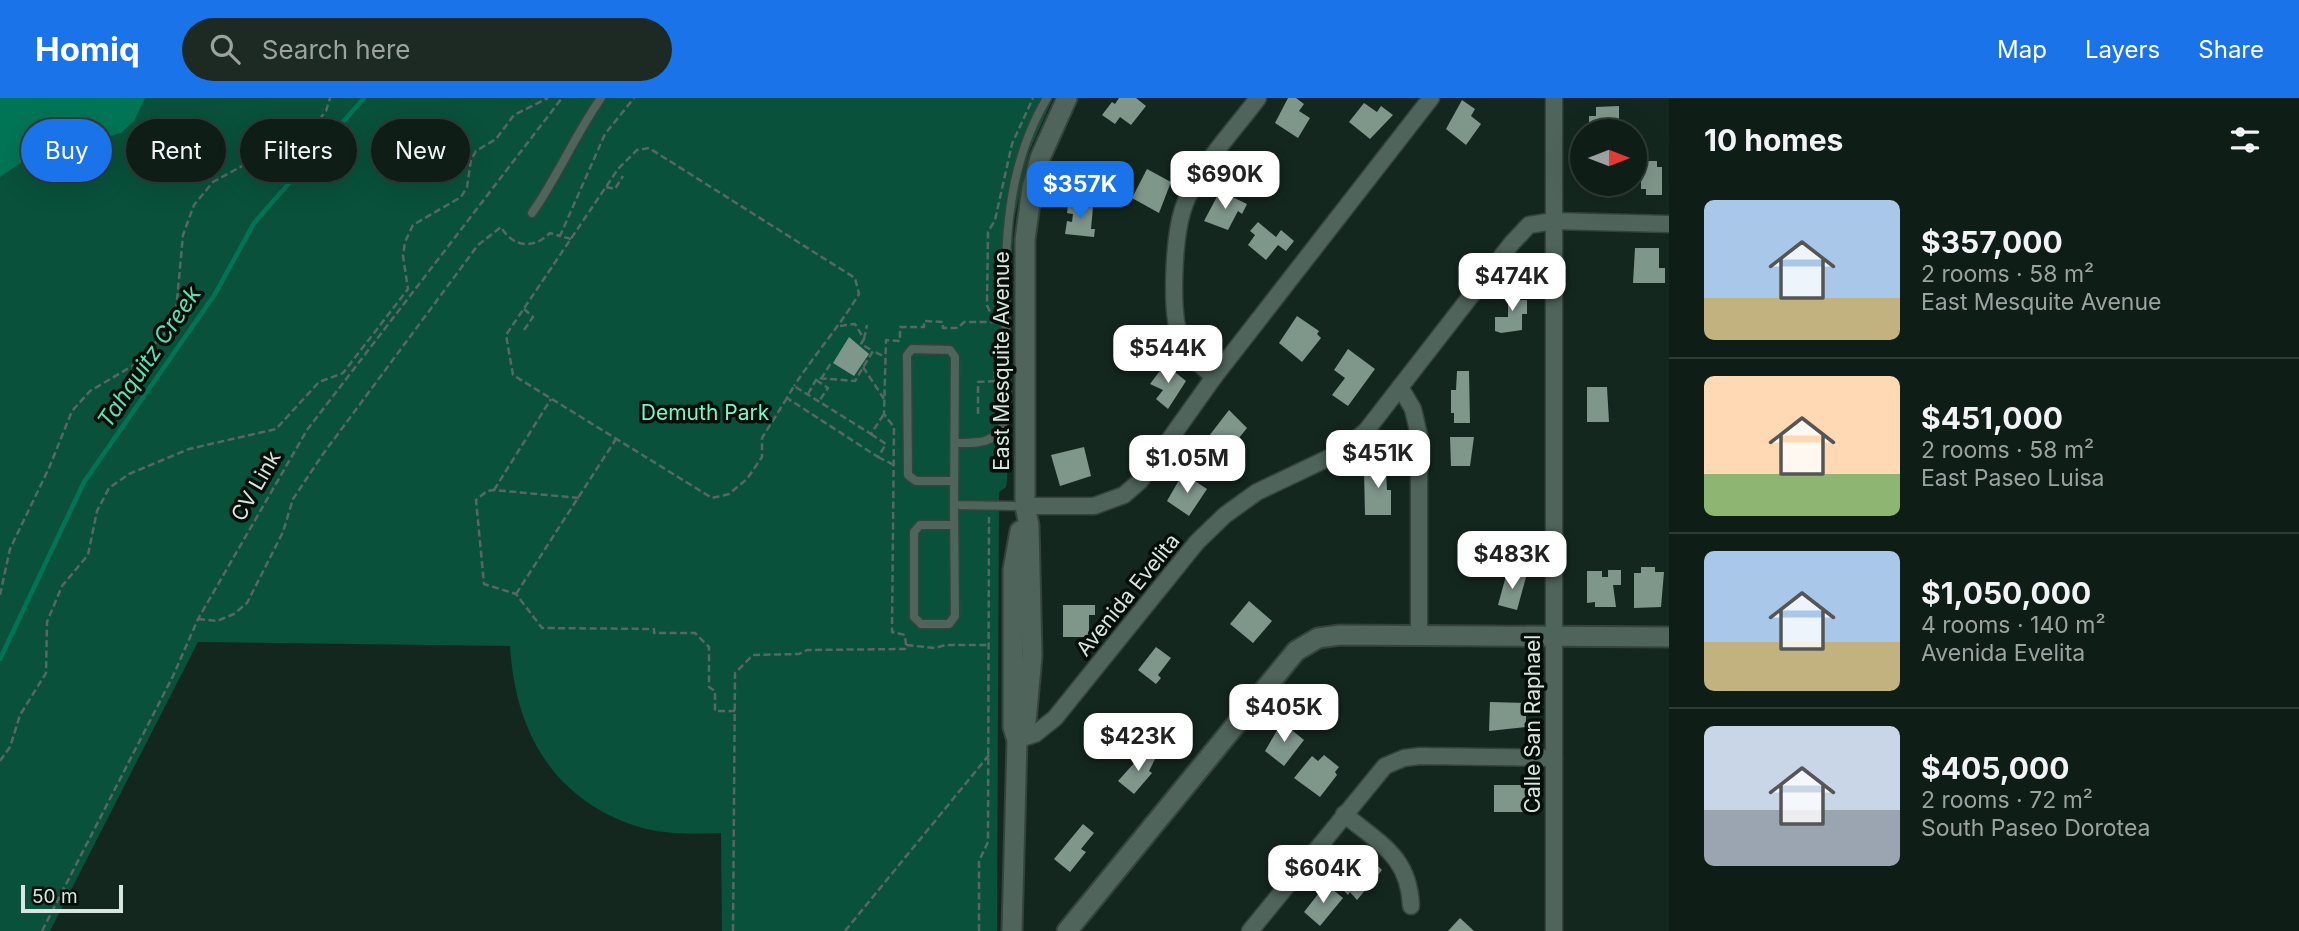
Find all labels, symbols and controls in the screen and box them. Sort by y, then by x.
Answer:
search box [182,18,672,81]
text: Homiq [35,29,140,69]
icon: search [206,30,244,68]
text: Search here [262,34,410,65]
text: Map [1997,35,2047,64]
text: Layers [2085,35,2160,64]
text: Share [2198,35,2264,64]
chip: Buy [21,119,112,182]
chip: Rent [126,119,226,182]
chip: Filters [240,119,357,182]
chip: New [371,119,470,182]
north arrow [1570,119,1647,196]
map controls [1570,119,1647,196]
icon: filters [2226,121,2264,159]
text: 10 homes [1704,122,1843,158]
pin: $690K [1176,152,1274,211]
text: $690K [1187,160,1264,188]
pin: $357K [1031,162,1129,221]
text: $357K [1043,170,1117,198]
text: $357,000 [1921,224,2063,260]
icon: home [1760,228,1844,312]
street label: East Mesquite Avenue [989,251,1014,471]
pin: $474K [1463,254,1561,313]
text: 2 rooms · 58 m² [1921,260,2094,288]
text: $474K [1475,262,1549,290]
water label: Tahquitz Creek [91,280,207,433]
text: East Mesquite Avenue [1921,288,2161,316]
pin: $544K [1119,326,1217,385]
text: $544K [1129,334,1207,362]
park label: Demuth Park [641,400,770,425]
text: $451,000 [1921,400,2063,436]
icon: home [1760,404,1844,488]
pin: $451K [1329,430,1427,490]
pin: $1.05M [1130,436,1244,495]
text: 2 rooms · 58 m² [1921,436,2094,464]
text: $451K [1342,439,1414,467]
text: $1.05M [1145,444,1229,472]
street label: CV Link [226,446,286,525]
text: East Paseo Luisa [1921,464,2105,492]
street label: Avenida Evelita [1071,529,1185,661]
pin: $483K [1463,532,1561,591]
text: $483K [1474,540,1550,568]
text: $1,050,000 [1921,575,2091,611]
icon: home [1760,579,1844,663]
text: 4 rooms · 140 m² [1921,611,2106,639]
street label: Calle San Raphael [1520,635,1545,813]
text: Avenida Evelita [1921,639,2085,667]
pin: $405K [1235,684,1333,744]
text: $405K [1245,693,1323,721]
pin: $423K [1089,714,1187,773]
text: $423K [1100,722,1176,750]
text: $405,000 [1921,750,2069,786]
icon: home [1760,754,1844,838]
text: 2 rooms · 72 m² [1921,786,2093,814]
text: South Paseo Dorotea [1921,814,2150,842]
pin: $604K [1274,846,1372,905]
text: $604K [1284,854,1362,882]
scale bar [21,882,122,914]
text: 50 m [32,885,78,908]

